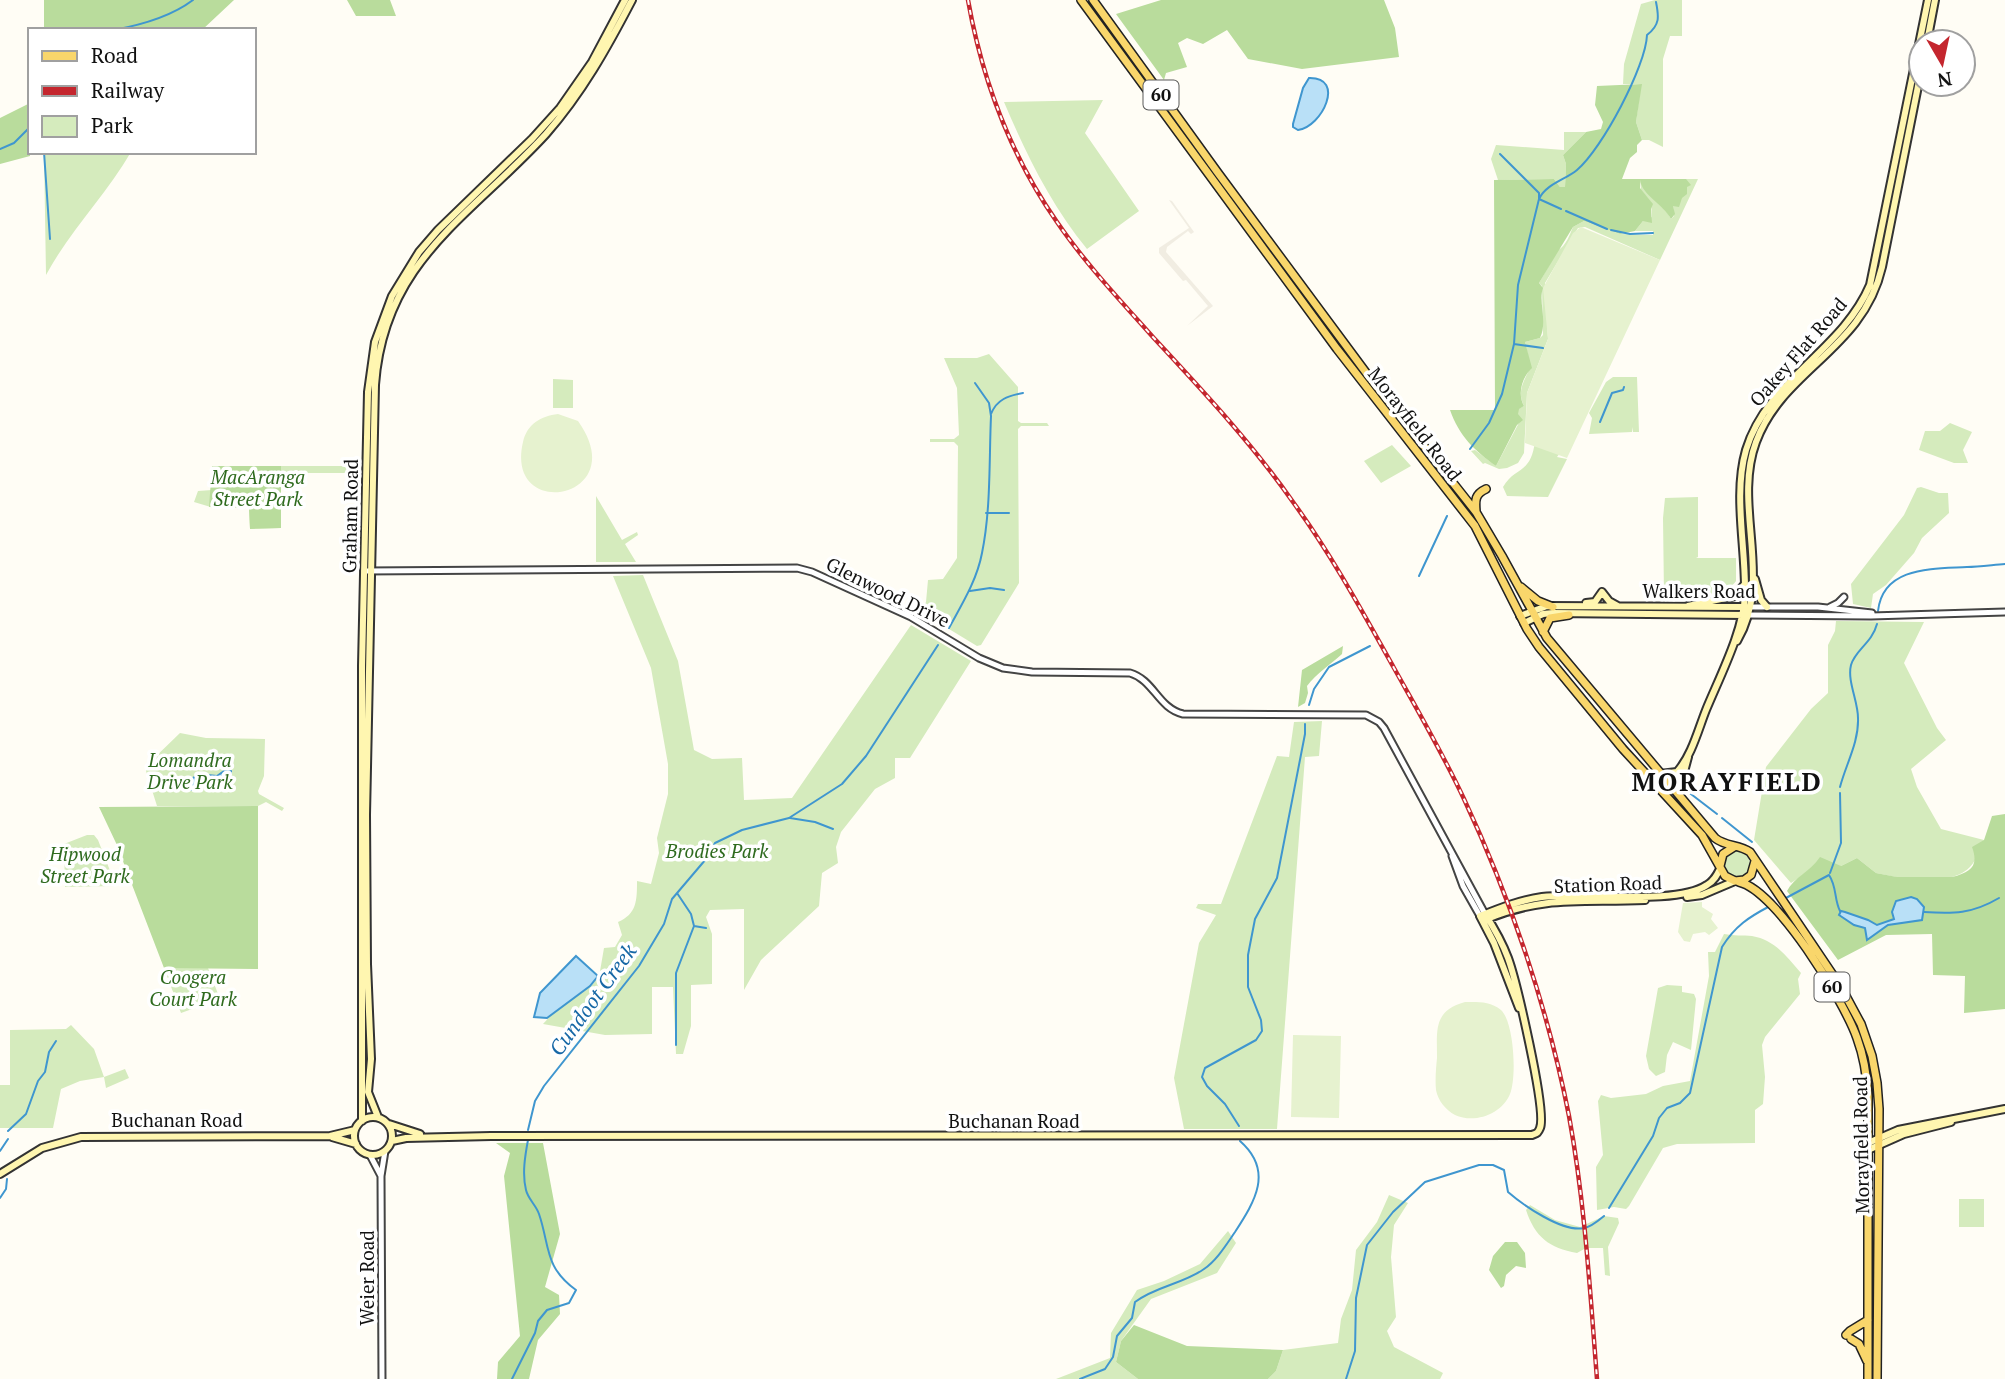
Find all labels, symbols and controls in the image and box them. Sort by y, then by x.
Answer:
legend [28,28,256,154]
north arrow [1907,28,1977,98]
text: Road [91,41,138,69]
text: N [1935,67,1954,94]
text: Railway [91,76,165,104]
road number: 60 [1144,80,1178,110]
text: Park [91,111,133,139]
street label: Oakey Flat Road [1743,292,1852,411]
street label: Morayfield Road [1363,362,1468,486]
street label: Graham Road [336,458,363,573]
park label: MacAranga Street Park [210,464,305,511]
street label: Glenwood Drive [822,551,954,632]
street label: Walkers Road [1642,578,1756,603]
park label: Lomandra Drive Park [146,747,233,794]
district label: MORAYFIELD [1631,764,1823,798]
park label: Brodies Park [665,838,769,863]
park label: Hipwood Street Park [40,841,131,888]
street label: Station Road [1553,869,1663,898]
water label: Cundoot Creek [542,937,643,1061]
park label: Coogera Court Park [149,964,238,1011]
road number: 60 [1814,972,1850,1002]
street label: Morayfield Road [1847,1076,1874,1214]
street label: Buchanan Road [111,1107,243,1132]
street label: Buchanan Road [948,1108,1080,1133]
street label: Weier Road [354,1230,379,1326]

